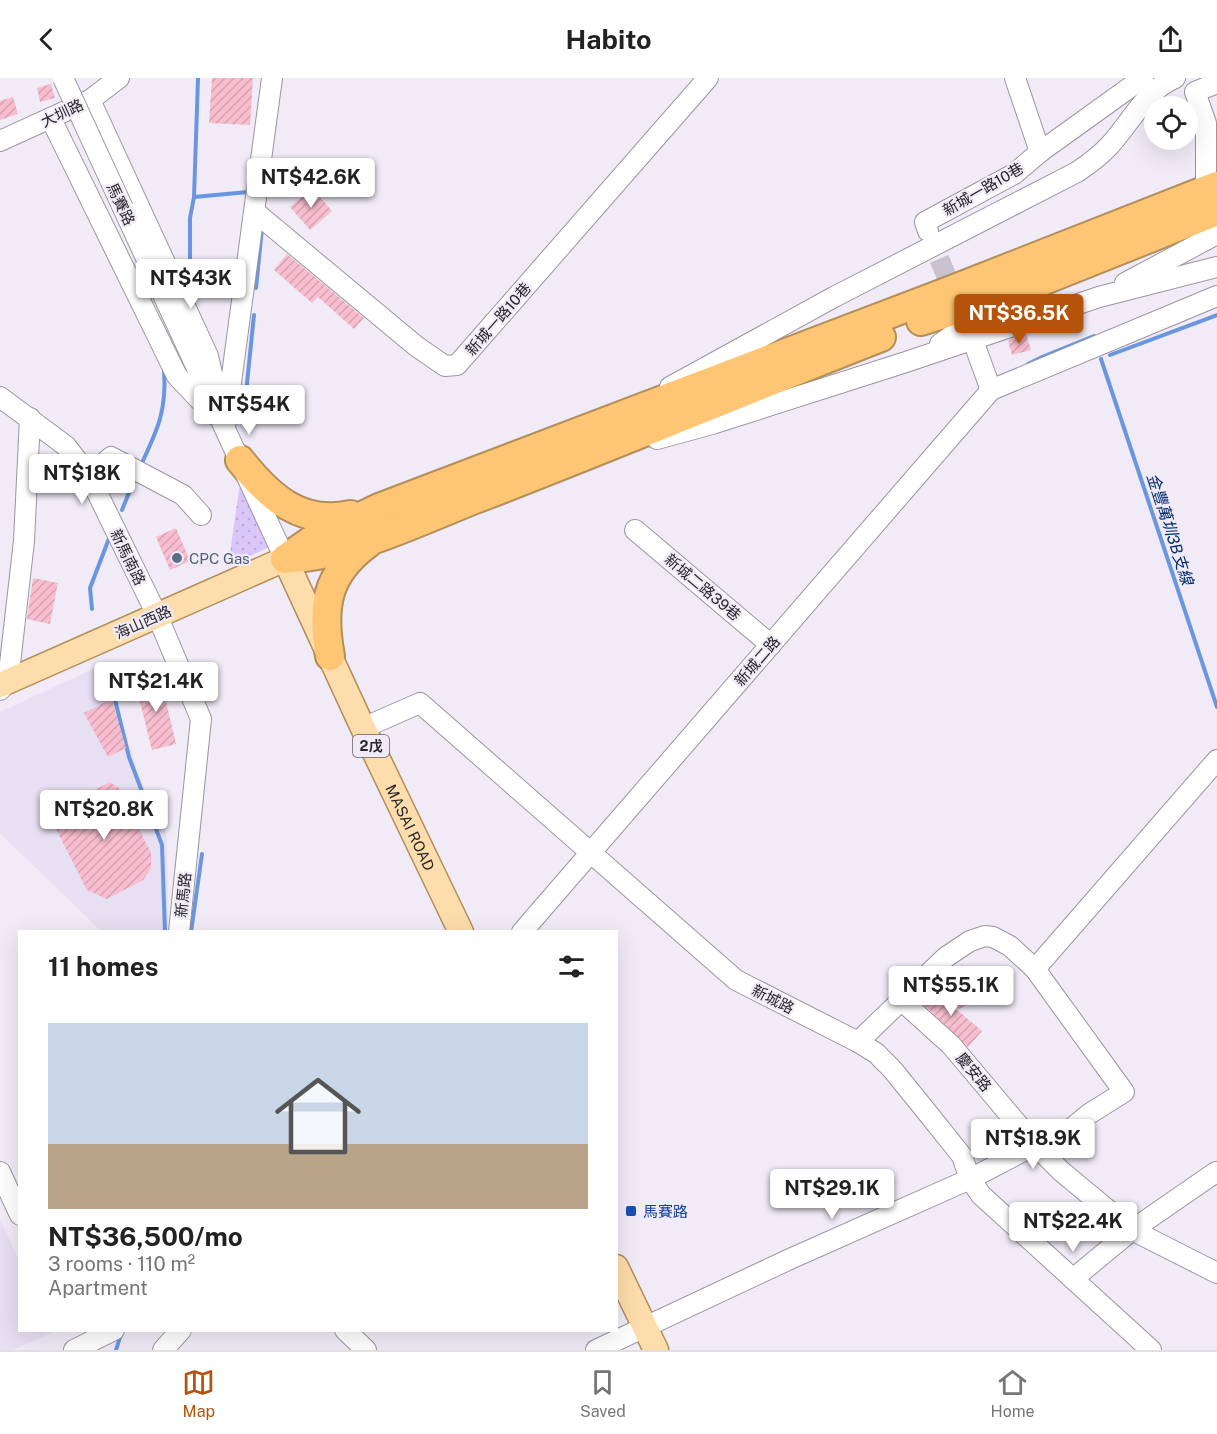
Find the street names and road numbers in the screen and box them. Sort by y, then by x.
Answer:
street label: 大圳路 [38,96,86,130]
street label: 新城一路10巷 [940,159,1026,219]
street label: 馬賽路 [104,180,138,228]
street label: 新城一路10巷 [462,279,534,359]
street label: 新馬南路 [107,526,149,588]
street label: 新城二路39巷 [662,550,744,624]
street label: 海山西路 [112,602,174,642]
street label: 新城二路 [731,633,783,689]
road number: 2戊 [353,735,389,757]
street label: MASAI ROAD [383,781,439,873]
street label: 新馬路 [172,872,194,918]
street label: 新城路 [749,981,797,1017]
street label: 慶安路 [953,1049,995,1095]

